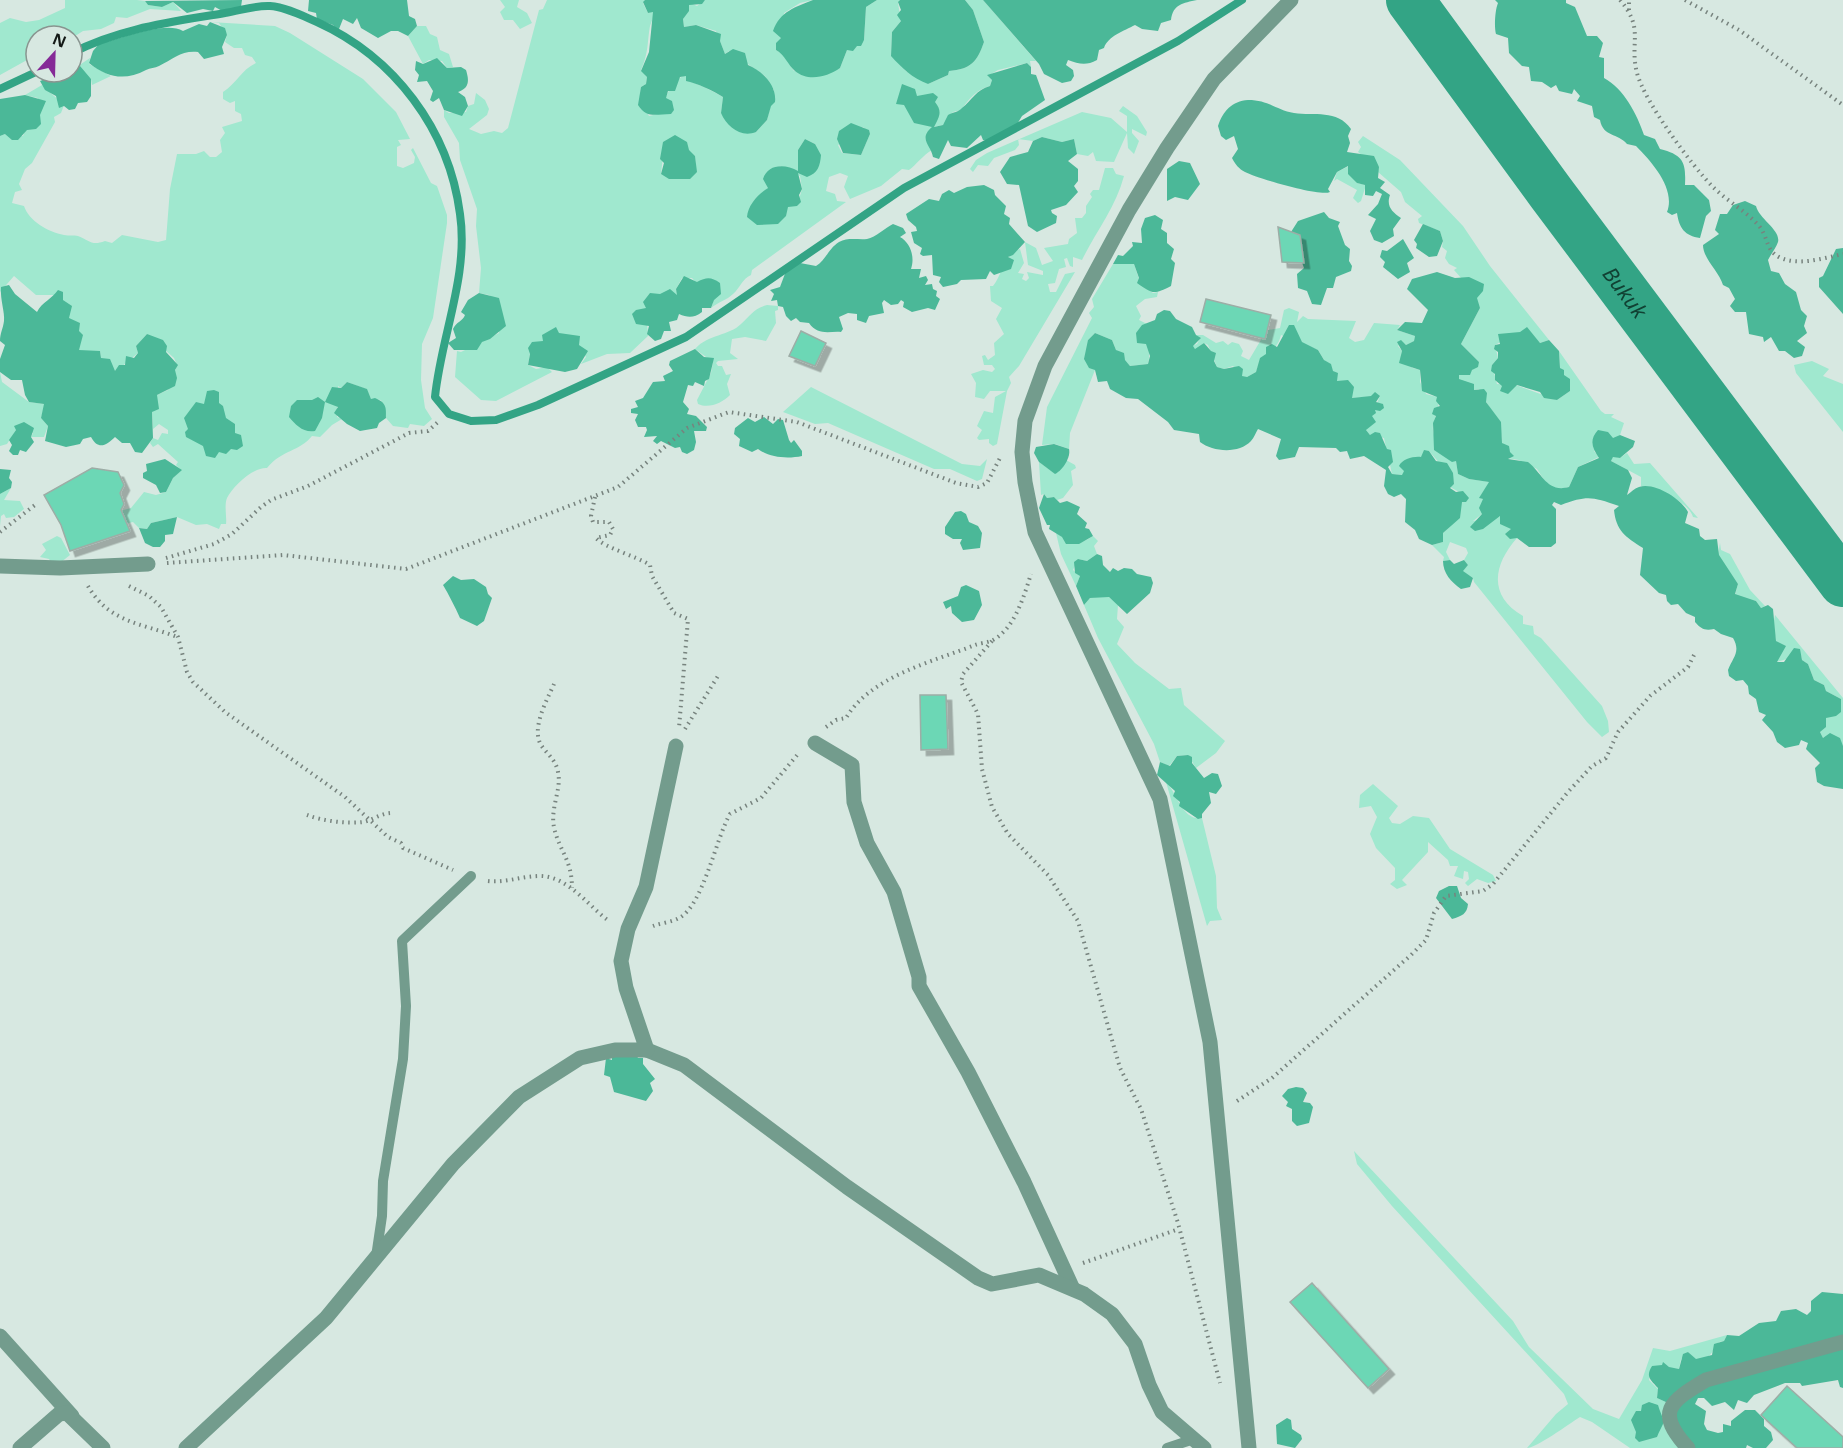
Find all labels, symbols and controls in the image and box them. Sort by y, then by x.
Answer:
north arrow [24,24,84,84]
text: N [49,27,70,53]
water label: Bukuk [1597,261,1655,325]

